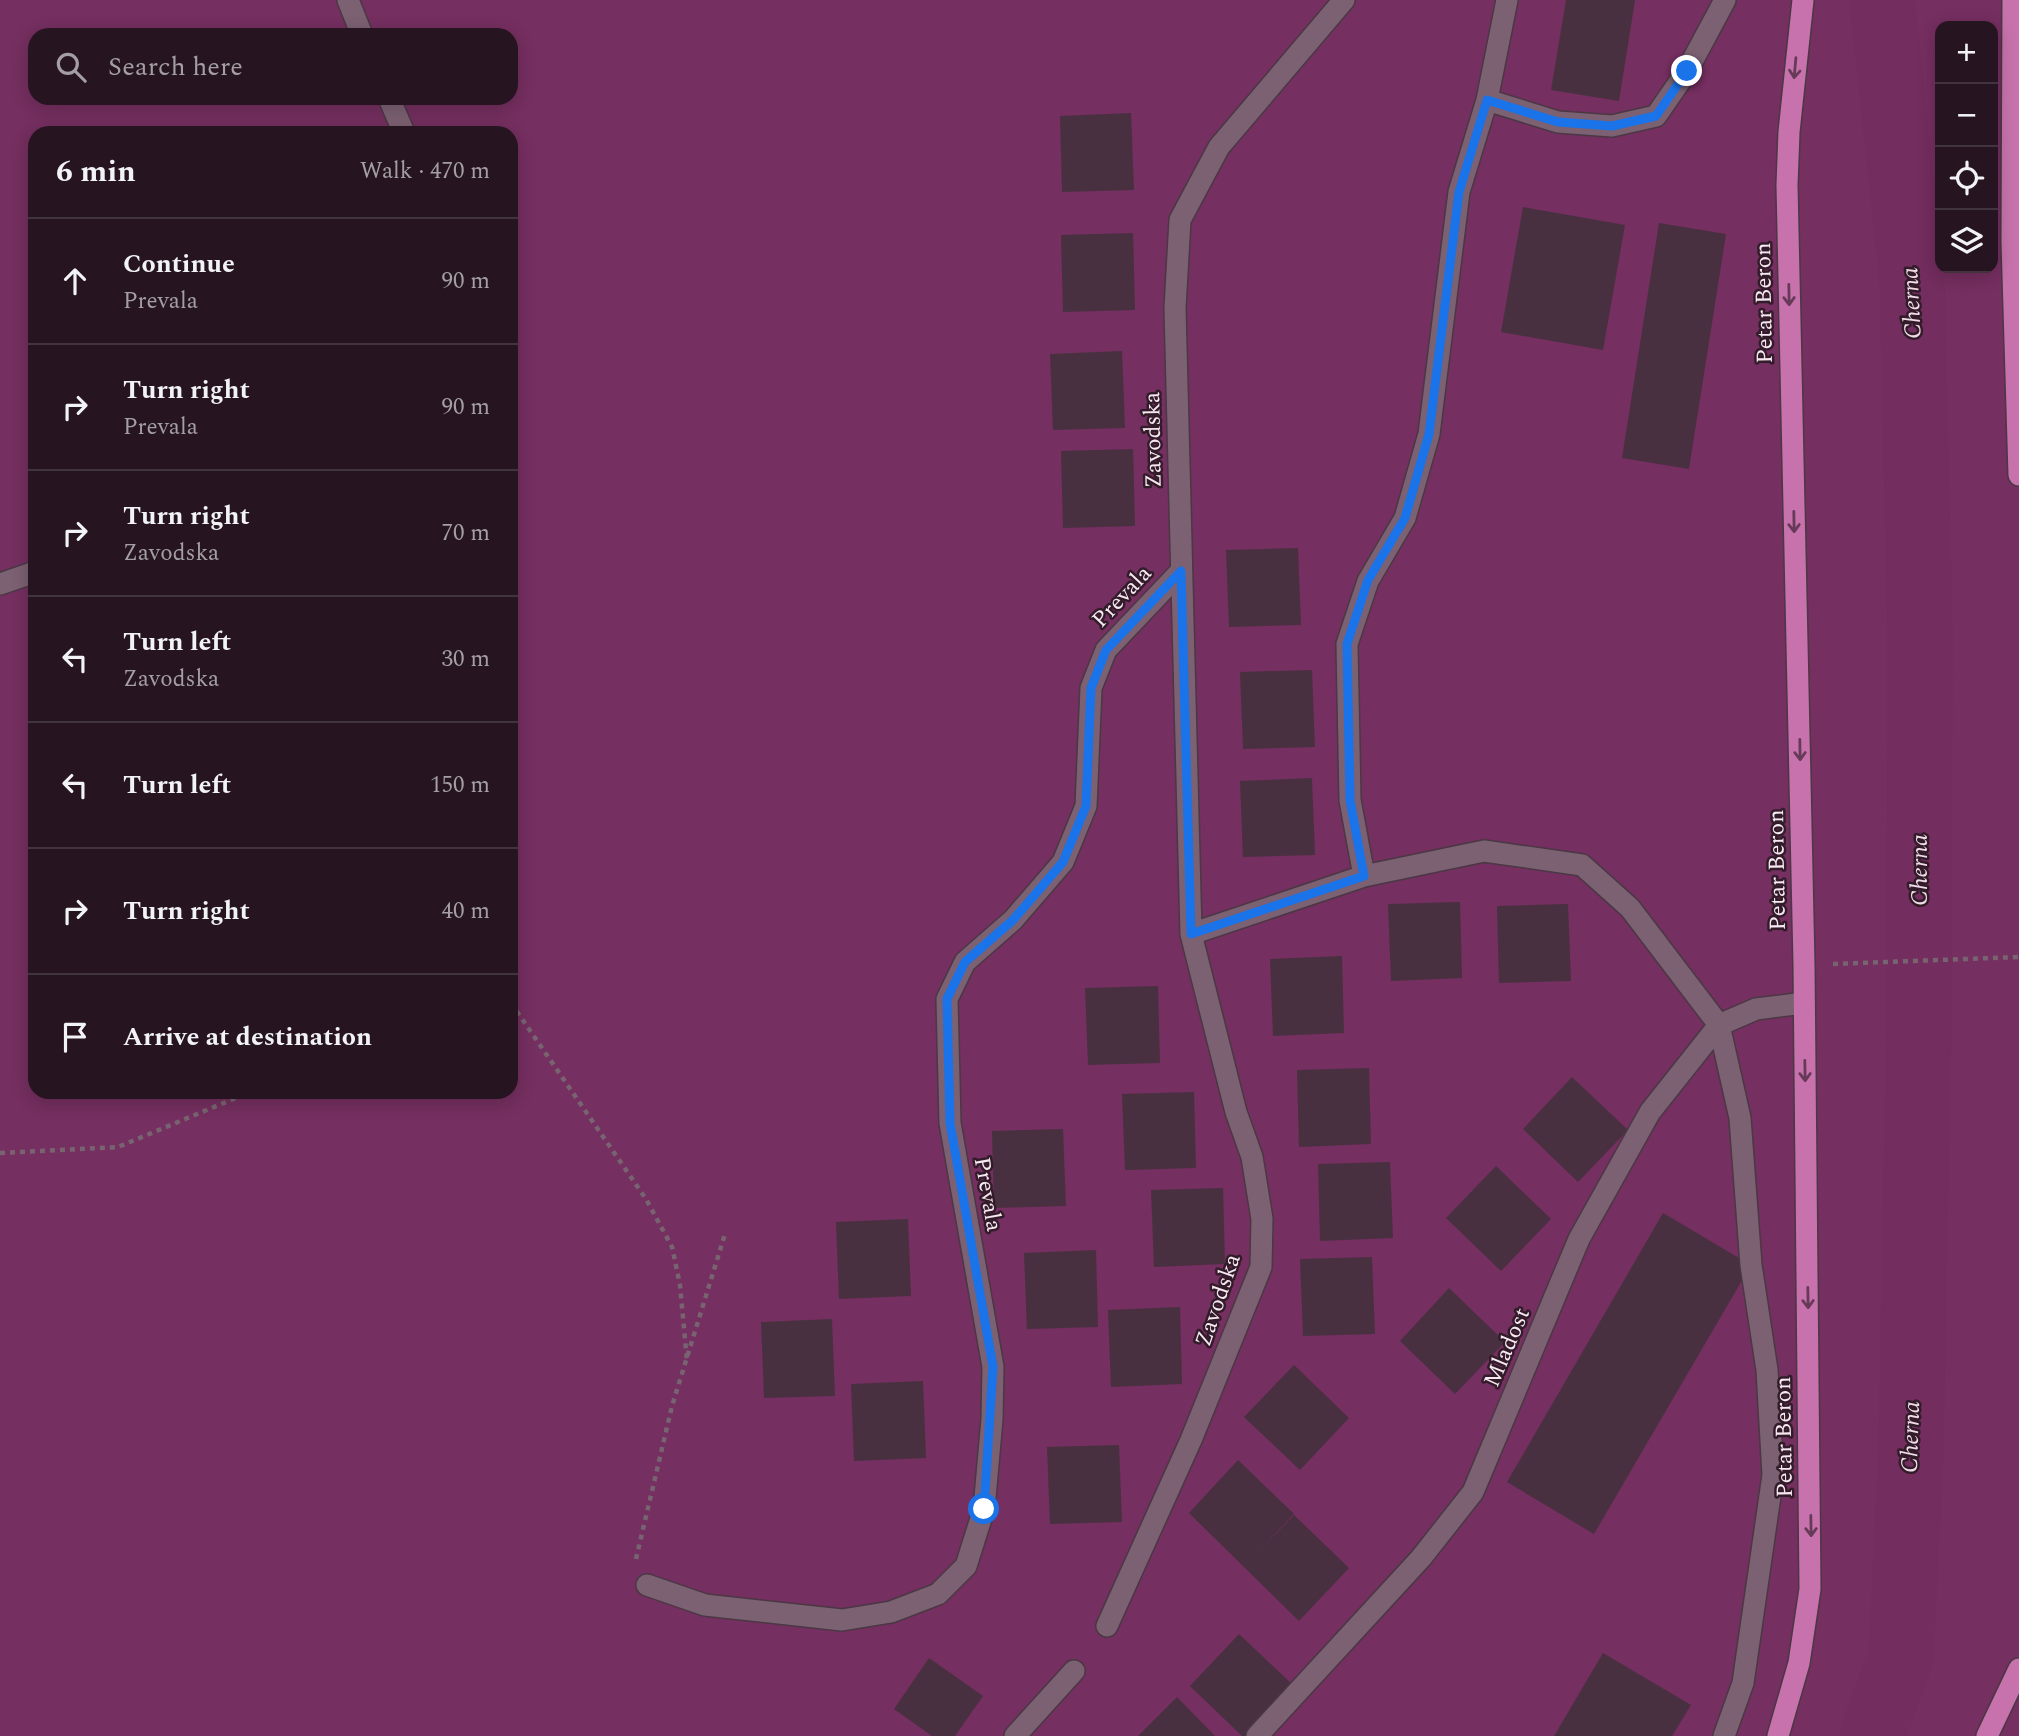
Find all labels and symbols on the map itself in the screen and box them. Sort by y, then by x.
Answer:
route end [1671,55,1702,86]
one-way arrow [1788,56,1801,78]
street label: Petar Beron [1746,242,1783,364]
water label: Cherna [1892,266,1932,340]
one-way arrow [1783,283,1796,306]
street label: Zavodska [1135,392,1172,488]
one-way arrow [1788,511,1801,534]
street label: Prevala [1084,558,1160,636]
one-way arrow [1793,738,1806,761]
street label: Petar Beron [1759,809,1796,931]
water label: Cherna [1902,834,1938,906]
one-way arrow [1798,1059,1812,1082]
street label: Prevala [964,1154,1011,1234]
street label: Zavodska [1186,1249,1251,1352]
one-way arrow [1801,1287,1815,1310]
street label: Mladost [1475,1302,1540,1393]
street label: Petar Beron [1766,1376,1803,1498]
water label: Cherna [1892,1401,1930,1474]
route start [968,1493,999,1524]
one-way arrow [1804,1514,1818,1537]

